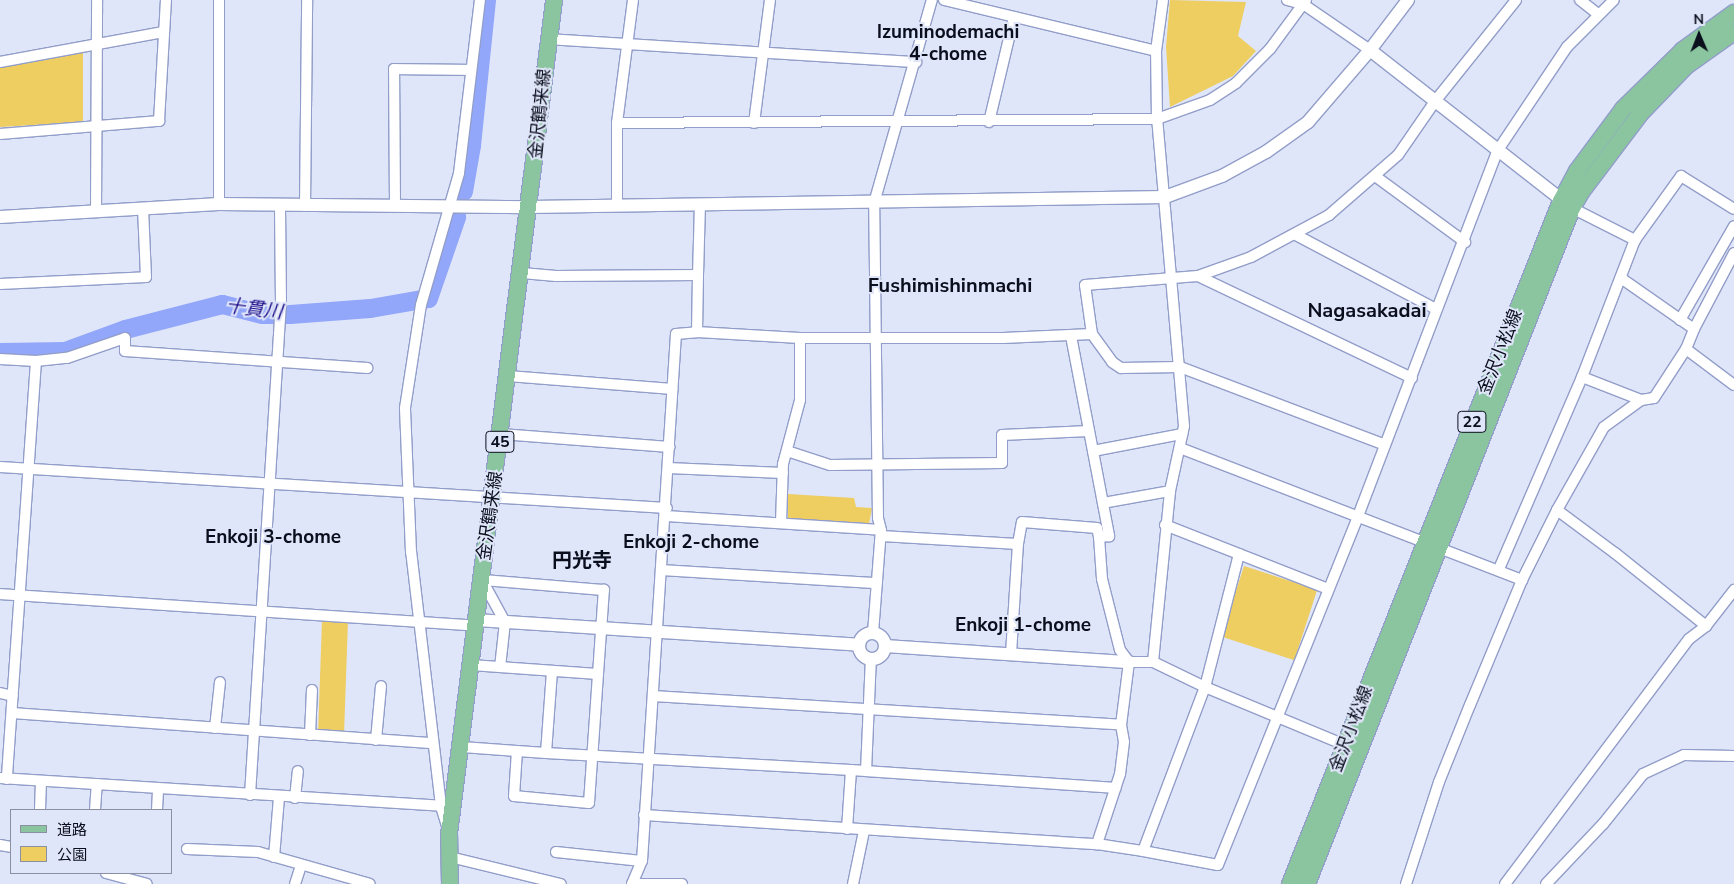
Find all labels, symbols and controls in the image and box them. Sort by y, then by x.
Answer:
north arrow [1674,10,1724,60]
text: N [1693,10,1704,29]
district label: Izuminodemachi 4-chome [877,22,1019,66]
street label: 金沢鶴来線 [525,68,555,160]
district label: Fushimishinmachi [868,273,1032,297]
water label: 十貫川 [224,295,284,325]
district label: Nagasakadai [1307,298,1427,322]
street label: 金沢小松線 [1473,306,1527,398]
road number: 22 [1457,408,1487,436]
road number: 45 [485,428,515,456]
street label: 金沢鶴来線 [473,470,507,562]
district label: Enkoji 3-chome [205,527,341,549]
district label: Enkoji 2-chome [623,532,759,554]
district label: 円光寺 [552,548,612,572]
district label: Enkoji 1-chome [955,615,1091,637]
street label: 金沢小松線 [1325,683,1377,775]
legend [10,809,172,874]
text: 道路 [57,820,87,840]
text: 公園 [57,845,87,865]

